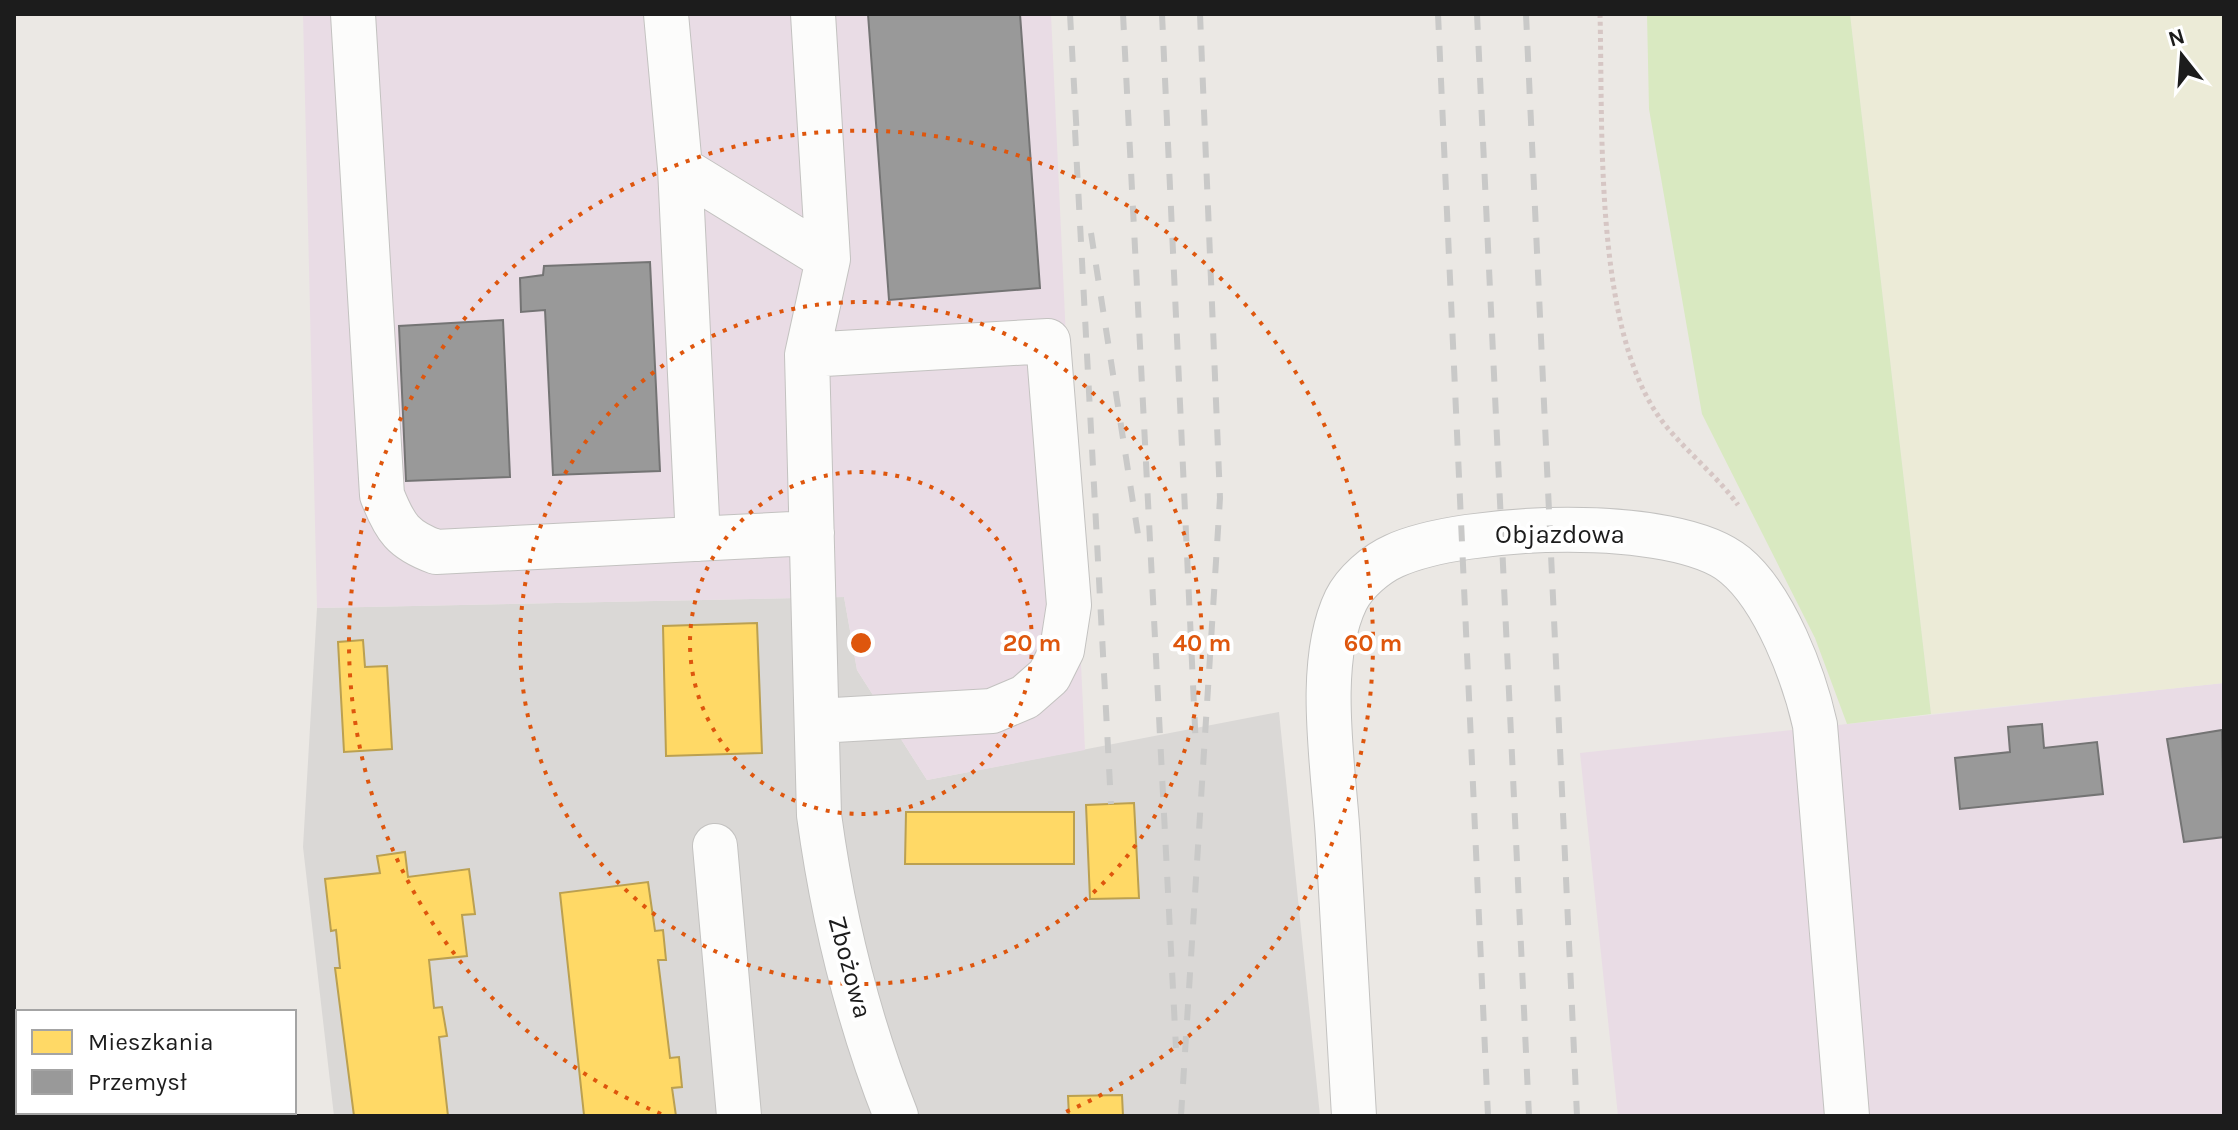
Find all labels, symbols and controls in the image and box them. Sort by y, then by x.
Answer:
north arrow [2142,16,2222,96]
text: N [2165,23,2188,53]
street label: Objazdowa [1495,519,1625,550]
centre of rings [847,629,875,657]
text: 20 m [1003,629,1061,657]
text: 40 m [1173,629,1231,657]
text: 60 m [1344,629,1402,657]
street label: Zbożowa [821,912,879,1022]
legend [16,1010,296,1114]
text: Mieszkania [88,1028,213,1056]
text: Przemysł [88,1068,187,1096]

